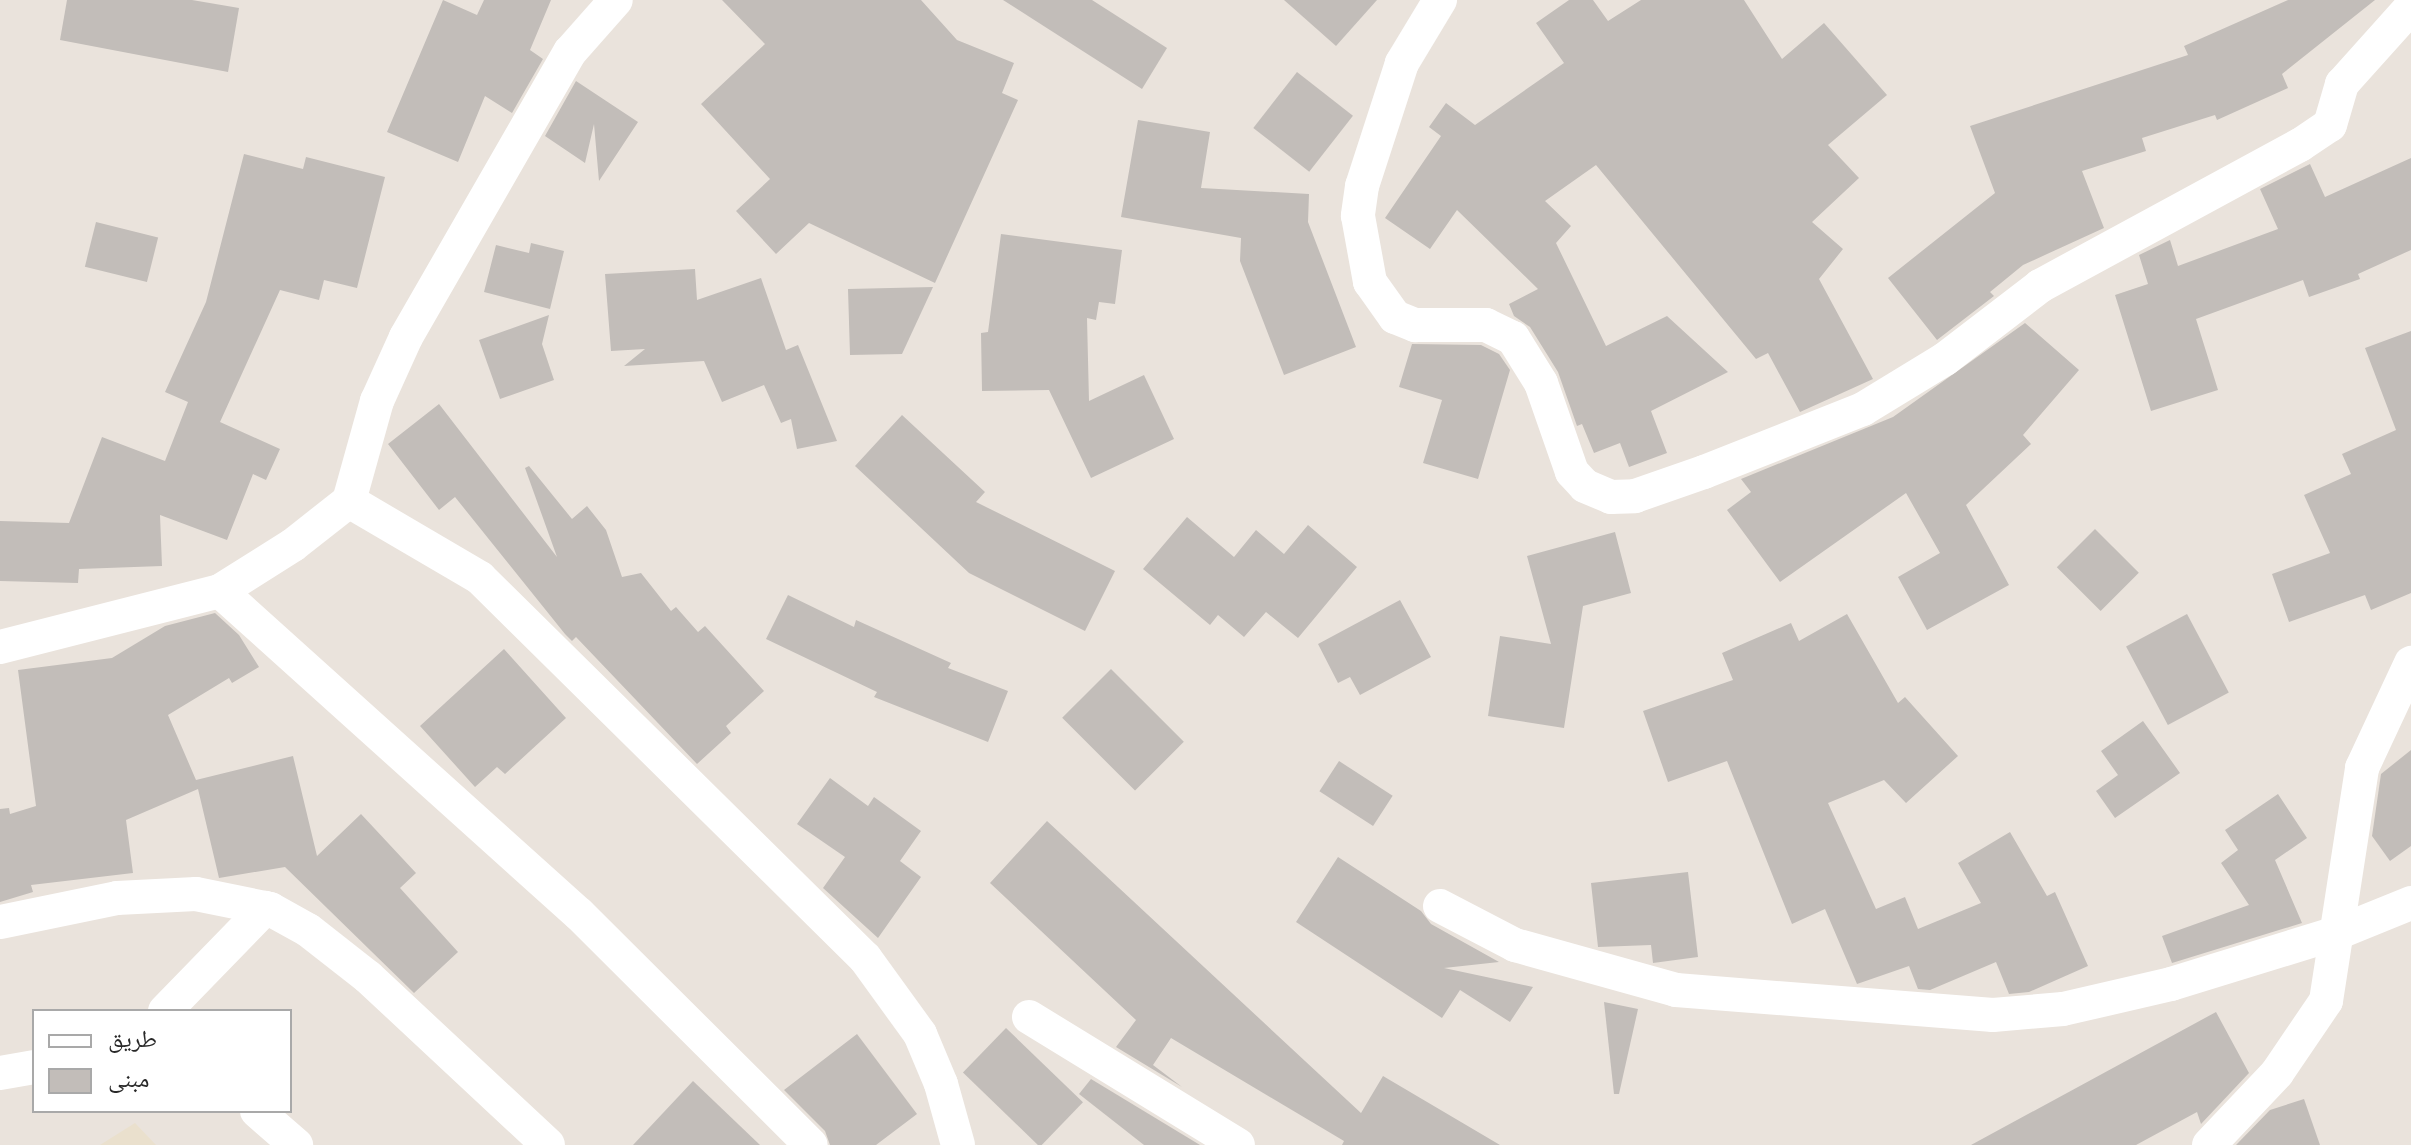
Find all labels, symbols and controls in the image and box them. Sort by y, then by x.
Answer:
legend [32,1009,292,1113]
text: طريق [108,1025,157,1053]
text: مبنى [108,1065,149,1093]

